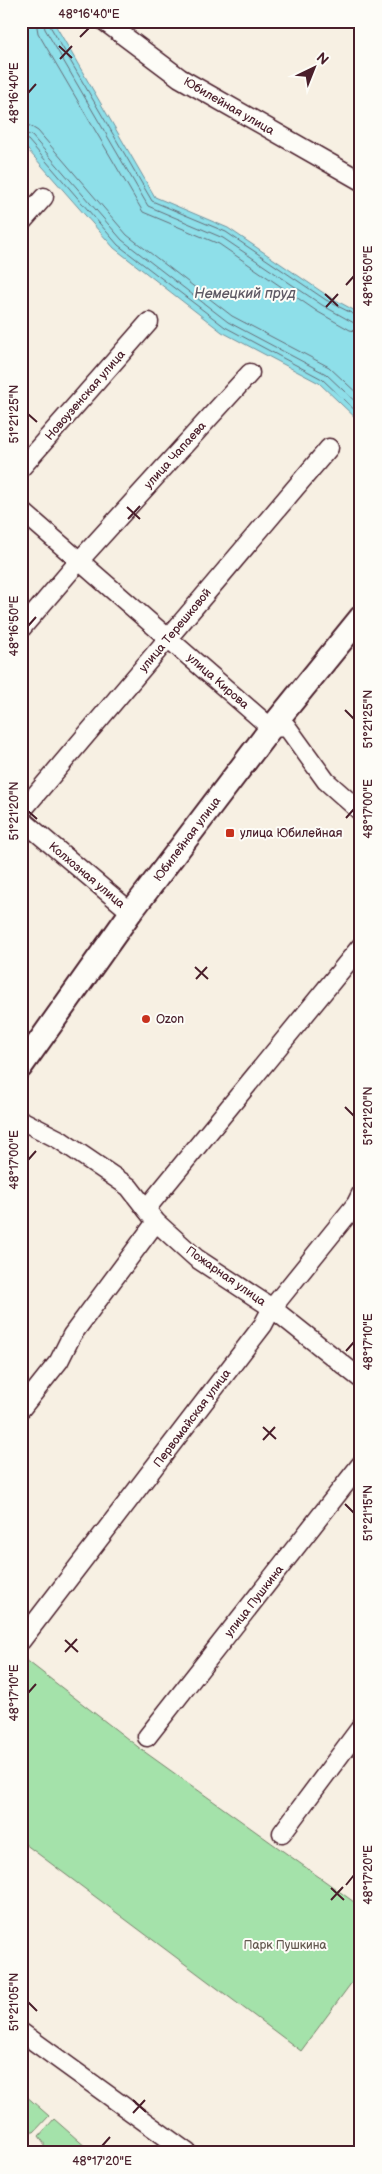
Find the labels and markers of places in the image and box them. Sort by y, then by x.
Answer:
place label: улица Юбилейная [240,826,343,841]
marker: улица Юбилейная [224,827,236,839]
place label: Ozon [156,1012,184,1027]
marker: Ozon [140,1013,152,1025]

